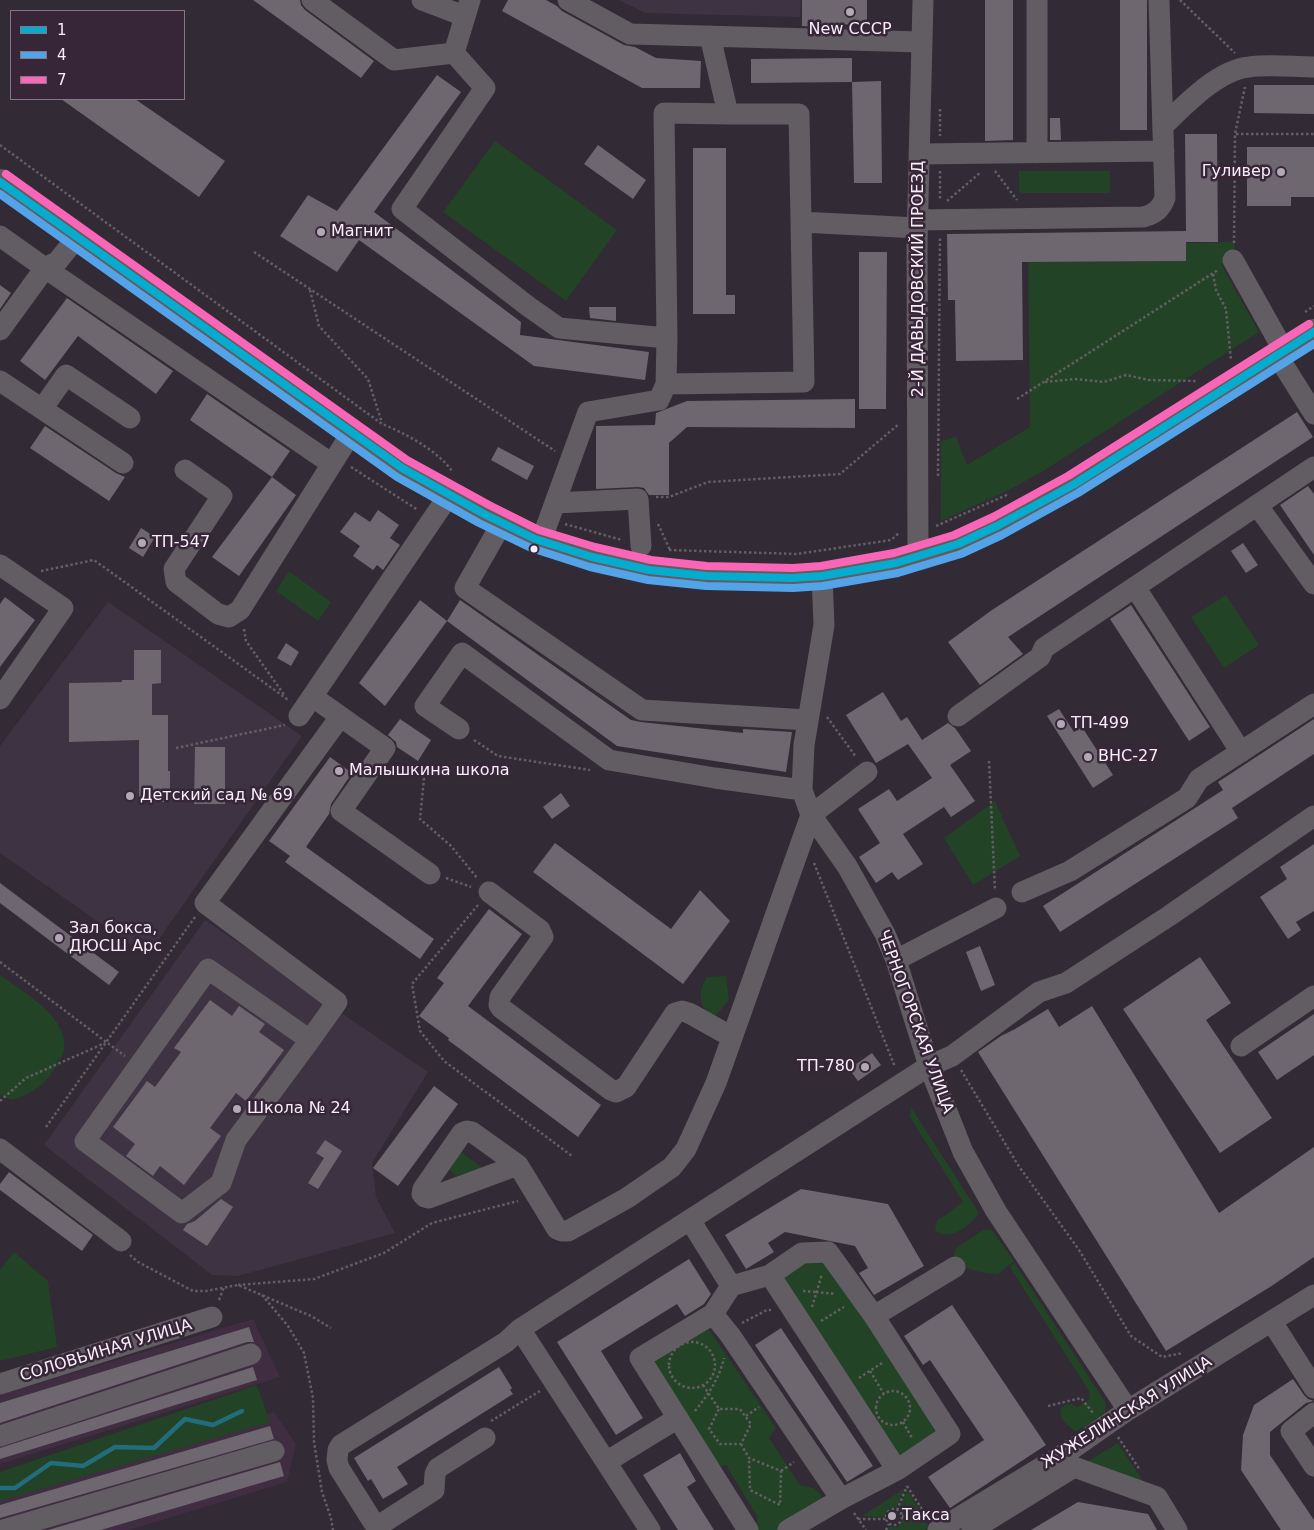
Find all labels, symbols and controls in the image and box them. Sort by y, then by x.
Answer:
marker: New СССР [844,6,856,18]
legend [10,10,185,100]
place label: New СССР [808,20,892,40]
text: 1 [57,21,67,39]
text: 4 [57,46,67,64]
text: 7 [57,71,67,89]
street label: 2-Й ДАВЫДОВСКИЙ ПРОЕЗД [909,161,929,397]
place label: Гуливер [1202,162,1271,182]
marker: Гуливер [1275,166,1287,178]
place label: Магнит [331,222,393,242]
marker: Магнит [315,226,327,238]
place label: ТП-547 [152,533,210,553]
marker: ТП-547 [136,537,148,549]
unlabelled marker [529,544,539,554]
place label: ТП-499 [1071,714,1129,734]
marker: ТП-499 [1055,718,1067,730]
place label: ВНС-27 [1098,747,1158,767]
marker: ВНС-27 [1082,751,1094,763]
place label: Малышкина школа [349,761,510,781]
marker: Малышкина школа [333,765,345,777]
place label: Детский сад № 69 [140,786,293,806]
marker: Детский сад № 69 [124,790,136,802]
place label: Зал бокса, ДЮСШ Арс [69,919,162,957]
street label: ЧЕРНОГОРСКАЯ УЛИЦА [873,927,957,1117]
marker: Зал бокса, ДЮСШ Арс [53,932,65,944]
place label: ТП-780 [797,1057,855,1077]
marker: ТП-780 [859,1061,871,1073]
place label: Школа № 24 [247,1099,351,1119]
marker: Школа № 24 [231,1103,243,1115]
street label: СОЛОВЬИНАЯ УЛИЦА [18,1316,194,1386]
street label: ЖУЖЕЛИНСКАЯ УЛИЦА [1038,1353,1216,1473]
place label: Такса [902,1506,950,1526]
marker: Такса [886,1510,898,1522]

